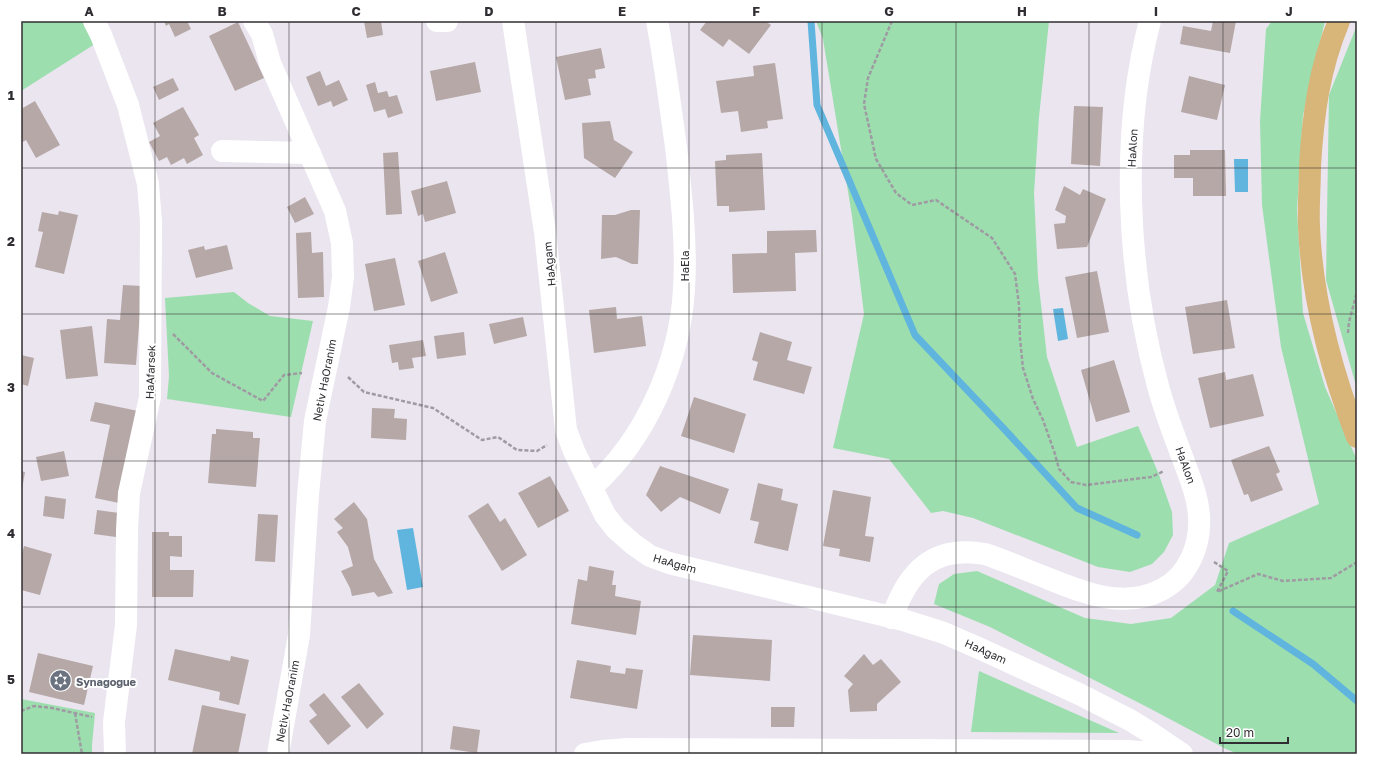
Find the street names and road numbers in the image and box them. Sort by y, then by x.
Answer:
street label: HaAlon [1125,128,1139,168]
street label: HaAgam [540,241,558,287]
street label: HaEla [678,250,691,282]
street label: Netiv HaOranim [310,338,338,422]
street label: HaAfarsek [143,345,157,399]
street label: HaAlon [1173,445,1199,485]
street label: HaAgam [652,551,698,575]
street label: HaAgam [963,636,1009,666]
street label: Netiv HaOranim [273,659,301,743]

